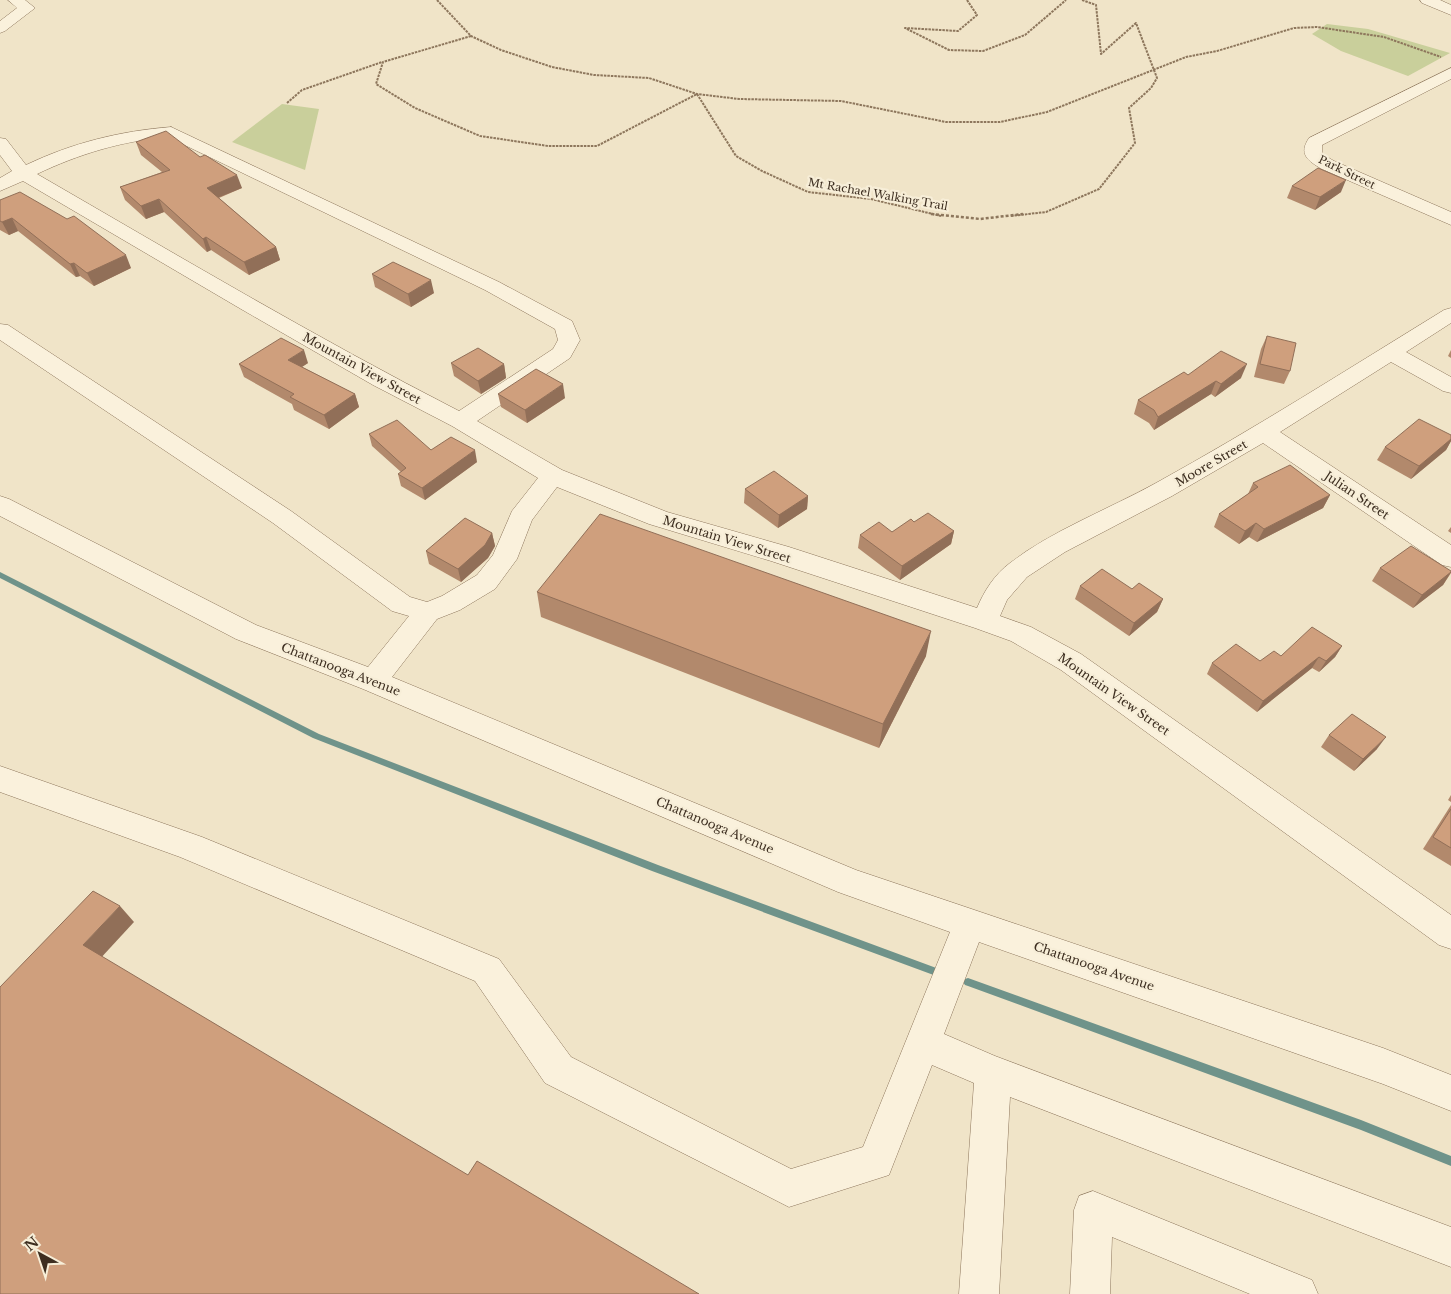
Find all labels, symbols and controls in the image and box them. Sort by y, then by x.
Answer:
street label: Park Street [1316,152,1379,192]
street label: Mt Rachael Walking Trail [807,175,949,213]
street label: Mountain View Street [300,329,424,407]
street label: Moore Street [1172,436,1250,490]
street label: Julian Street [1320,467,1393,522]
street label: Mountain View Street [661,512,793,566]
street label: Chattanooga Avenue [279,639,403,699]
street label: Mountain View Street [1055,650,1173,739]
street label: Chattanooga Avenue [654,793,776,857]
street label: Chattanooga Avenue [1032,938,1156,994]
north arrow [15,1229,65,1279]
text: N [21,1233,42,1255]

